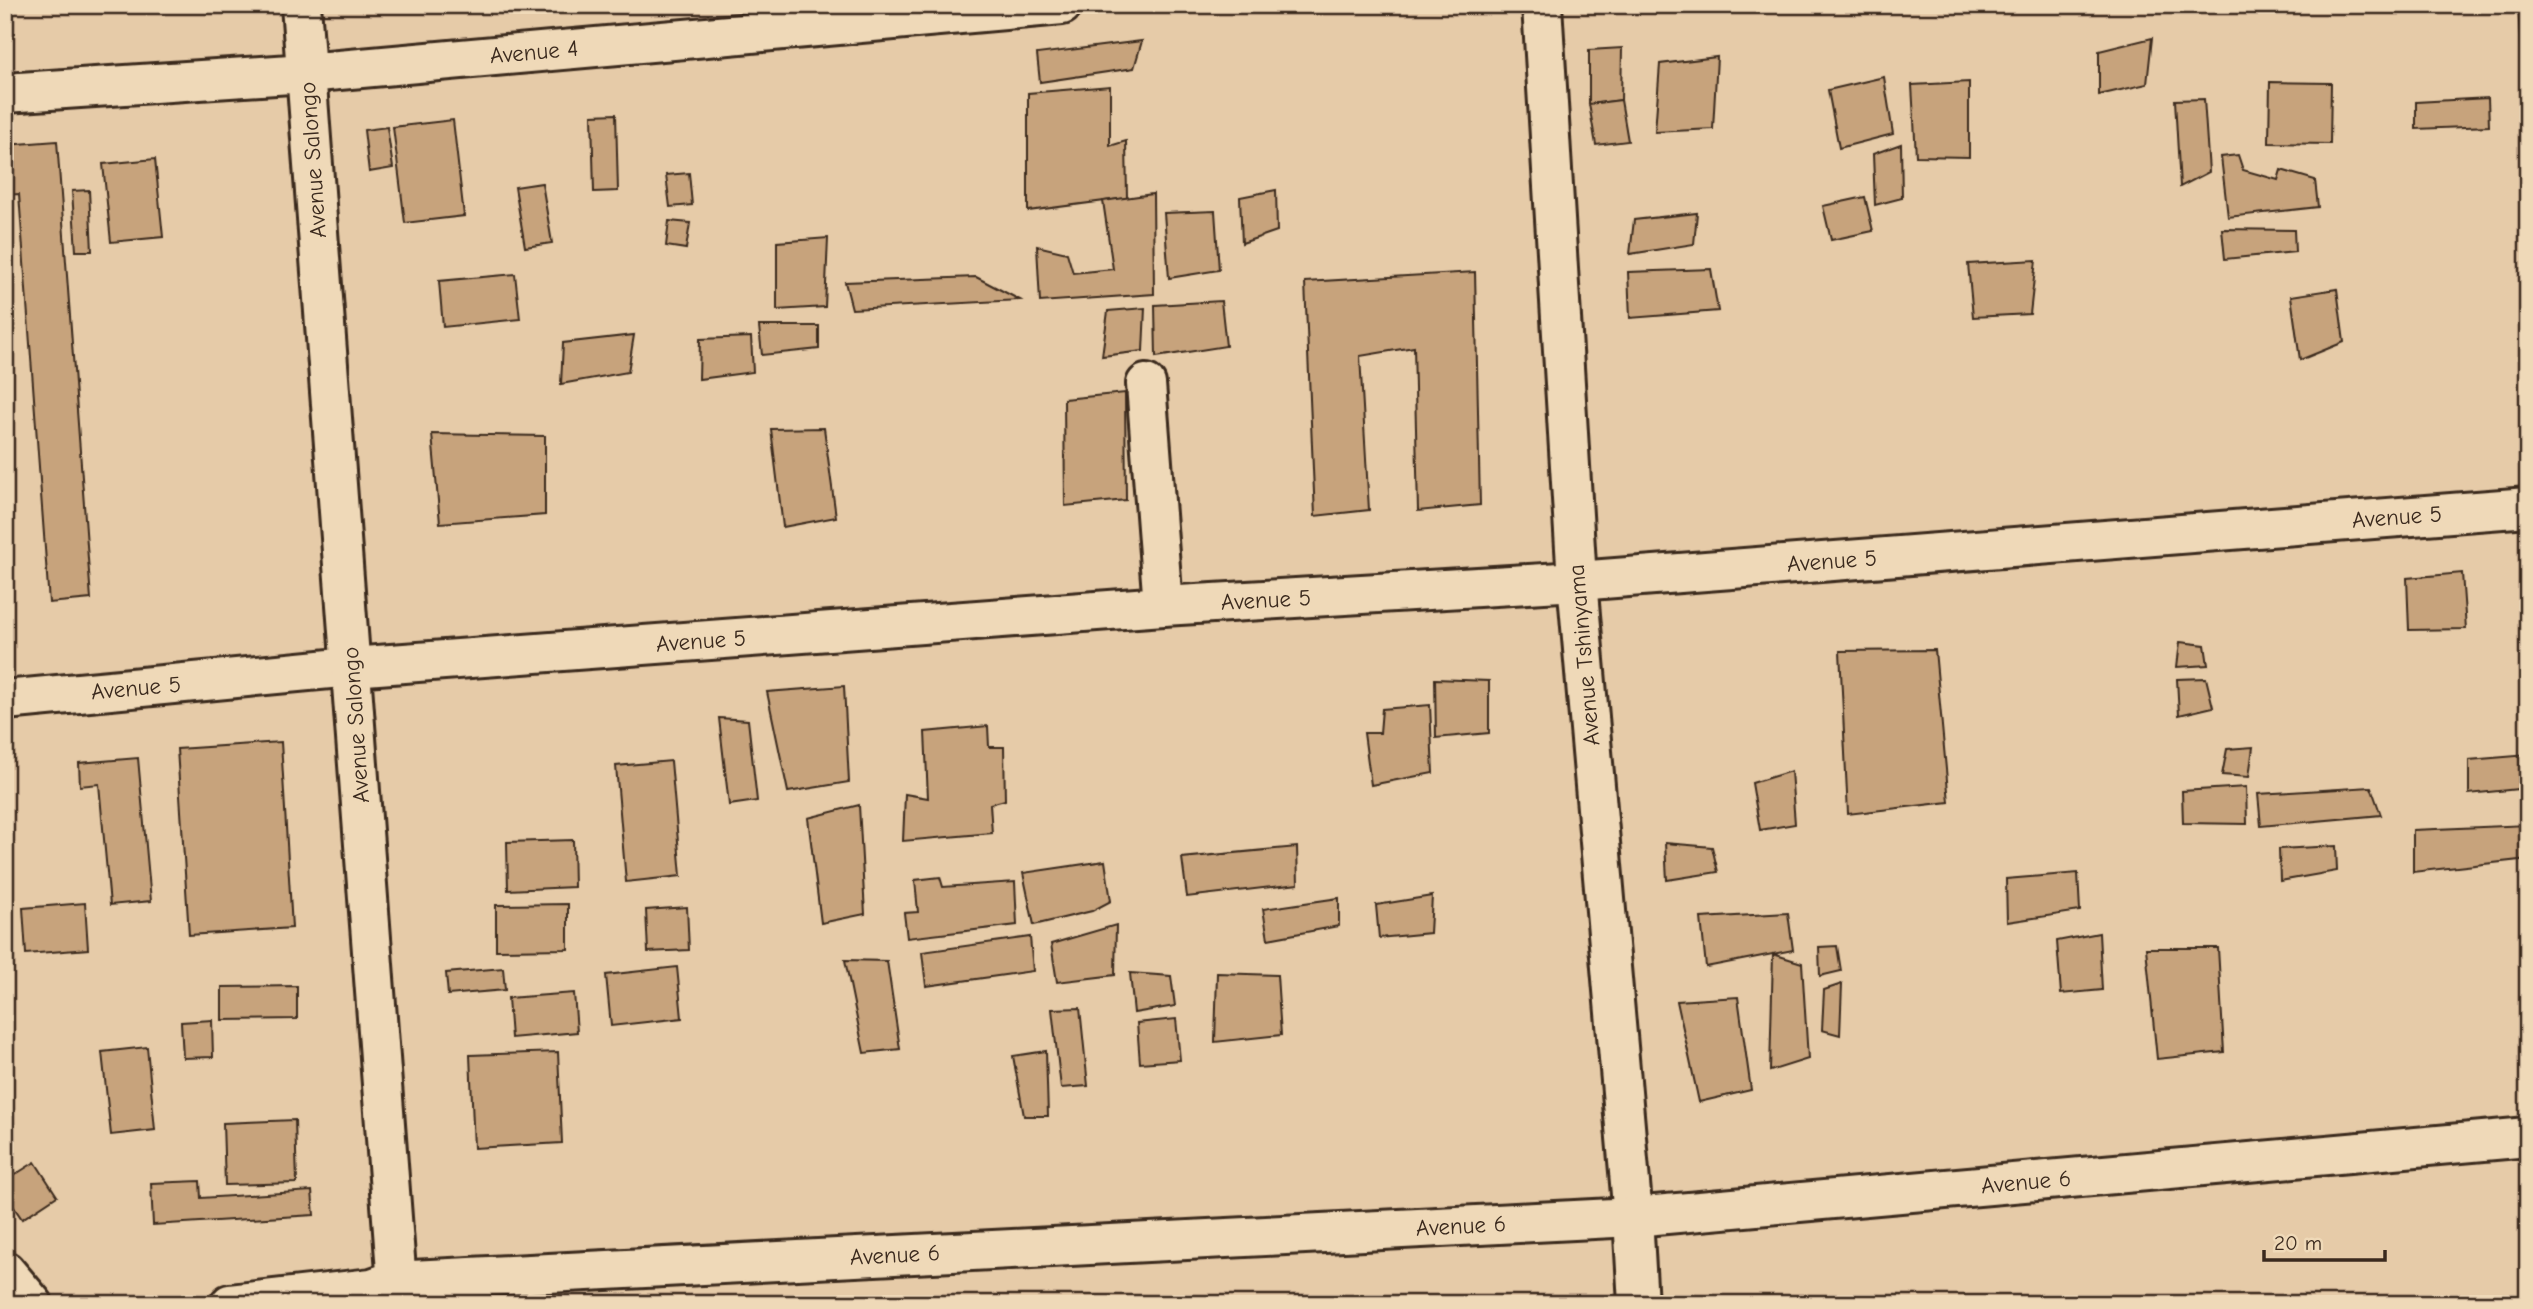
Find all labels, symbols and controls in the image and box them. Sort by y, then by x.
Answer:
street label: Avenue 4 [489,35,579,69]
street label: Avenue Salongo [294,81,332,239]
street label: Avenue 5 [2351,500,2443,534]
street label: Avenue 5 [1786,544,1878,578]
street label: Avenue Tshinyama [1563,563,1605,747]
street label: Avenue 5 [1220,584,1312,616]
street label: Avenue 5 [655,624,747,658]
street label: Avenue Salongo [337,646,375,804]
street label: Avenue 5 [90,671,182,705]
street label: Avenue 6 [1980,1165,2072,1199]
street label: Avenue 6 [1415,1210,1507,1242]
scale bar [2264,1218,2384,1262]
text: 20 m [2274,1231,2322,1255]
street label: Avenue 6 [849,1239,941,1271]

